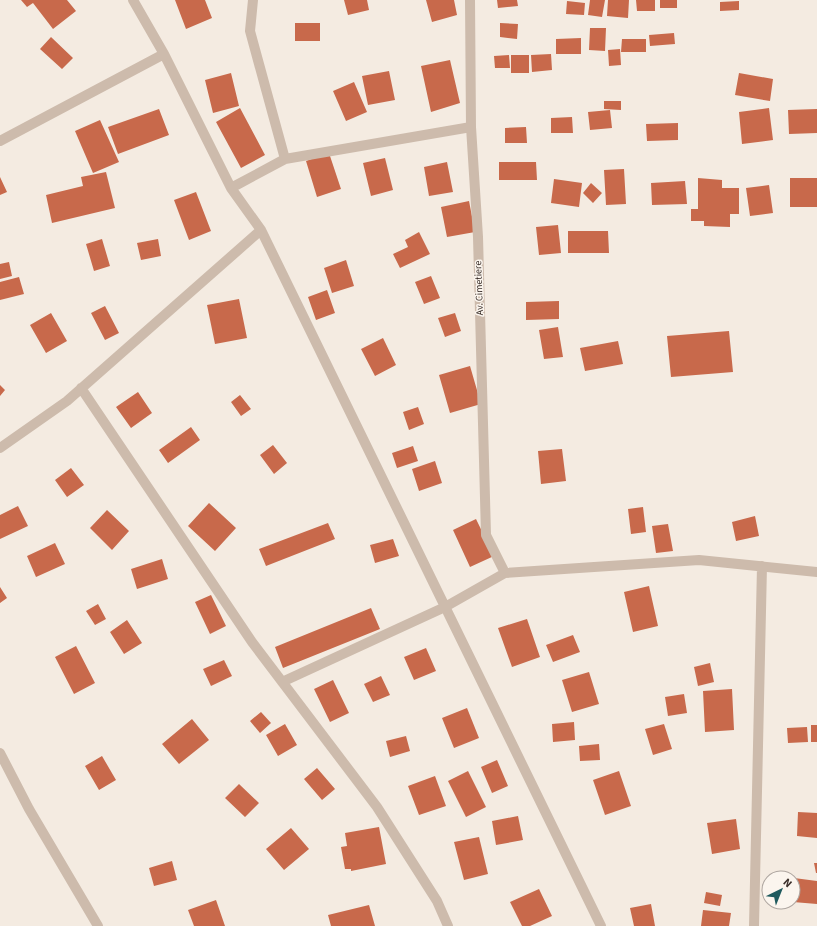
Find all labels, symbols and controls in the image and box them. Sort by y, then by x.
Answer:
street label: Av. Cimetiere [471,260,487,316]
north arrow [761,870,801,910]
text: N [780,875,795,891]

